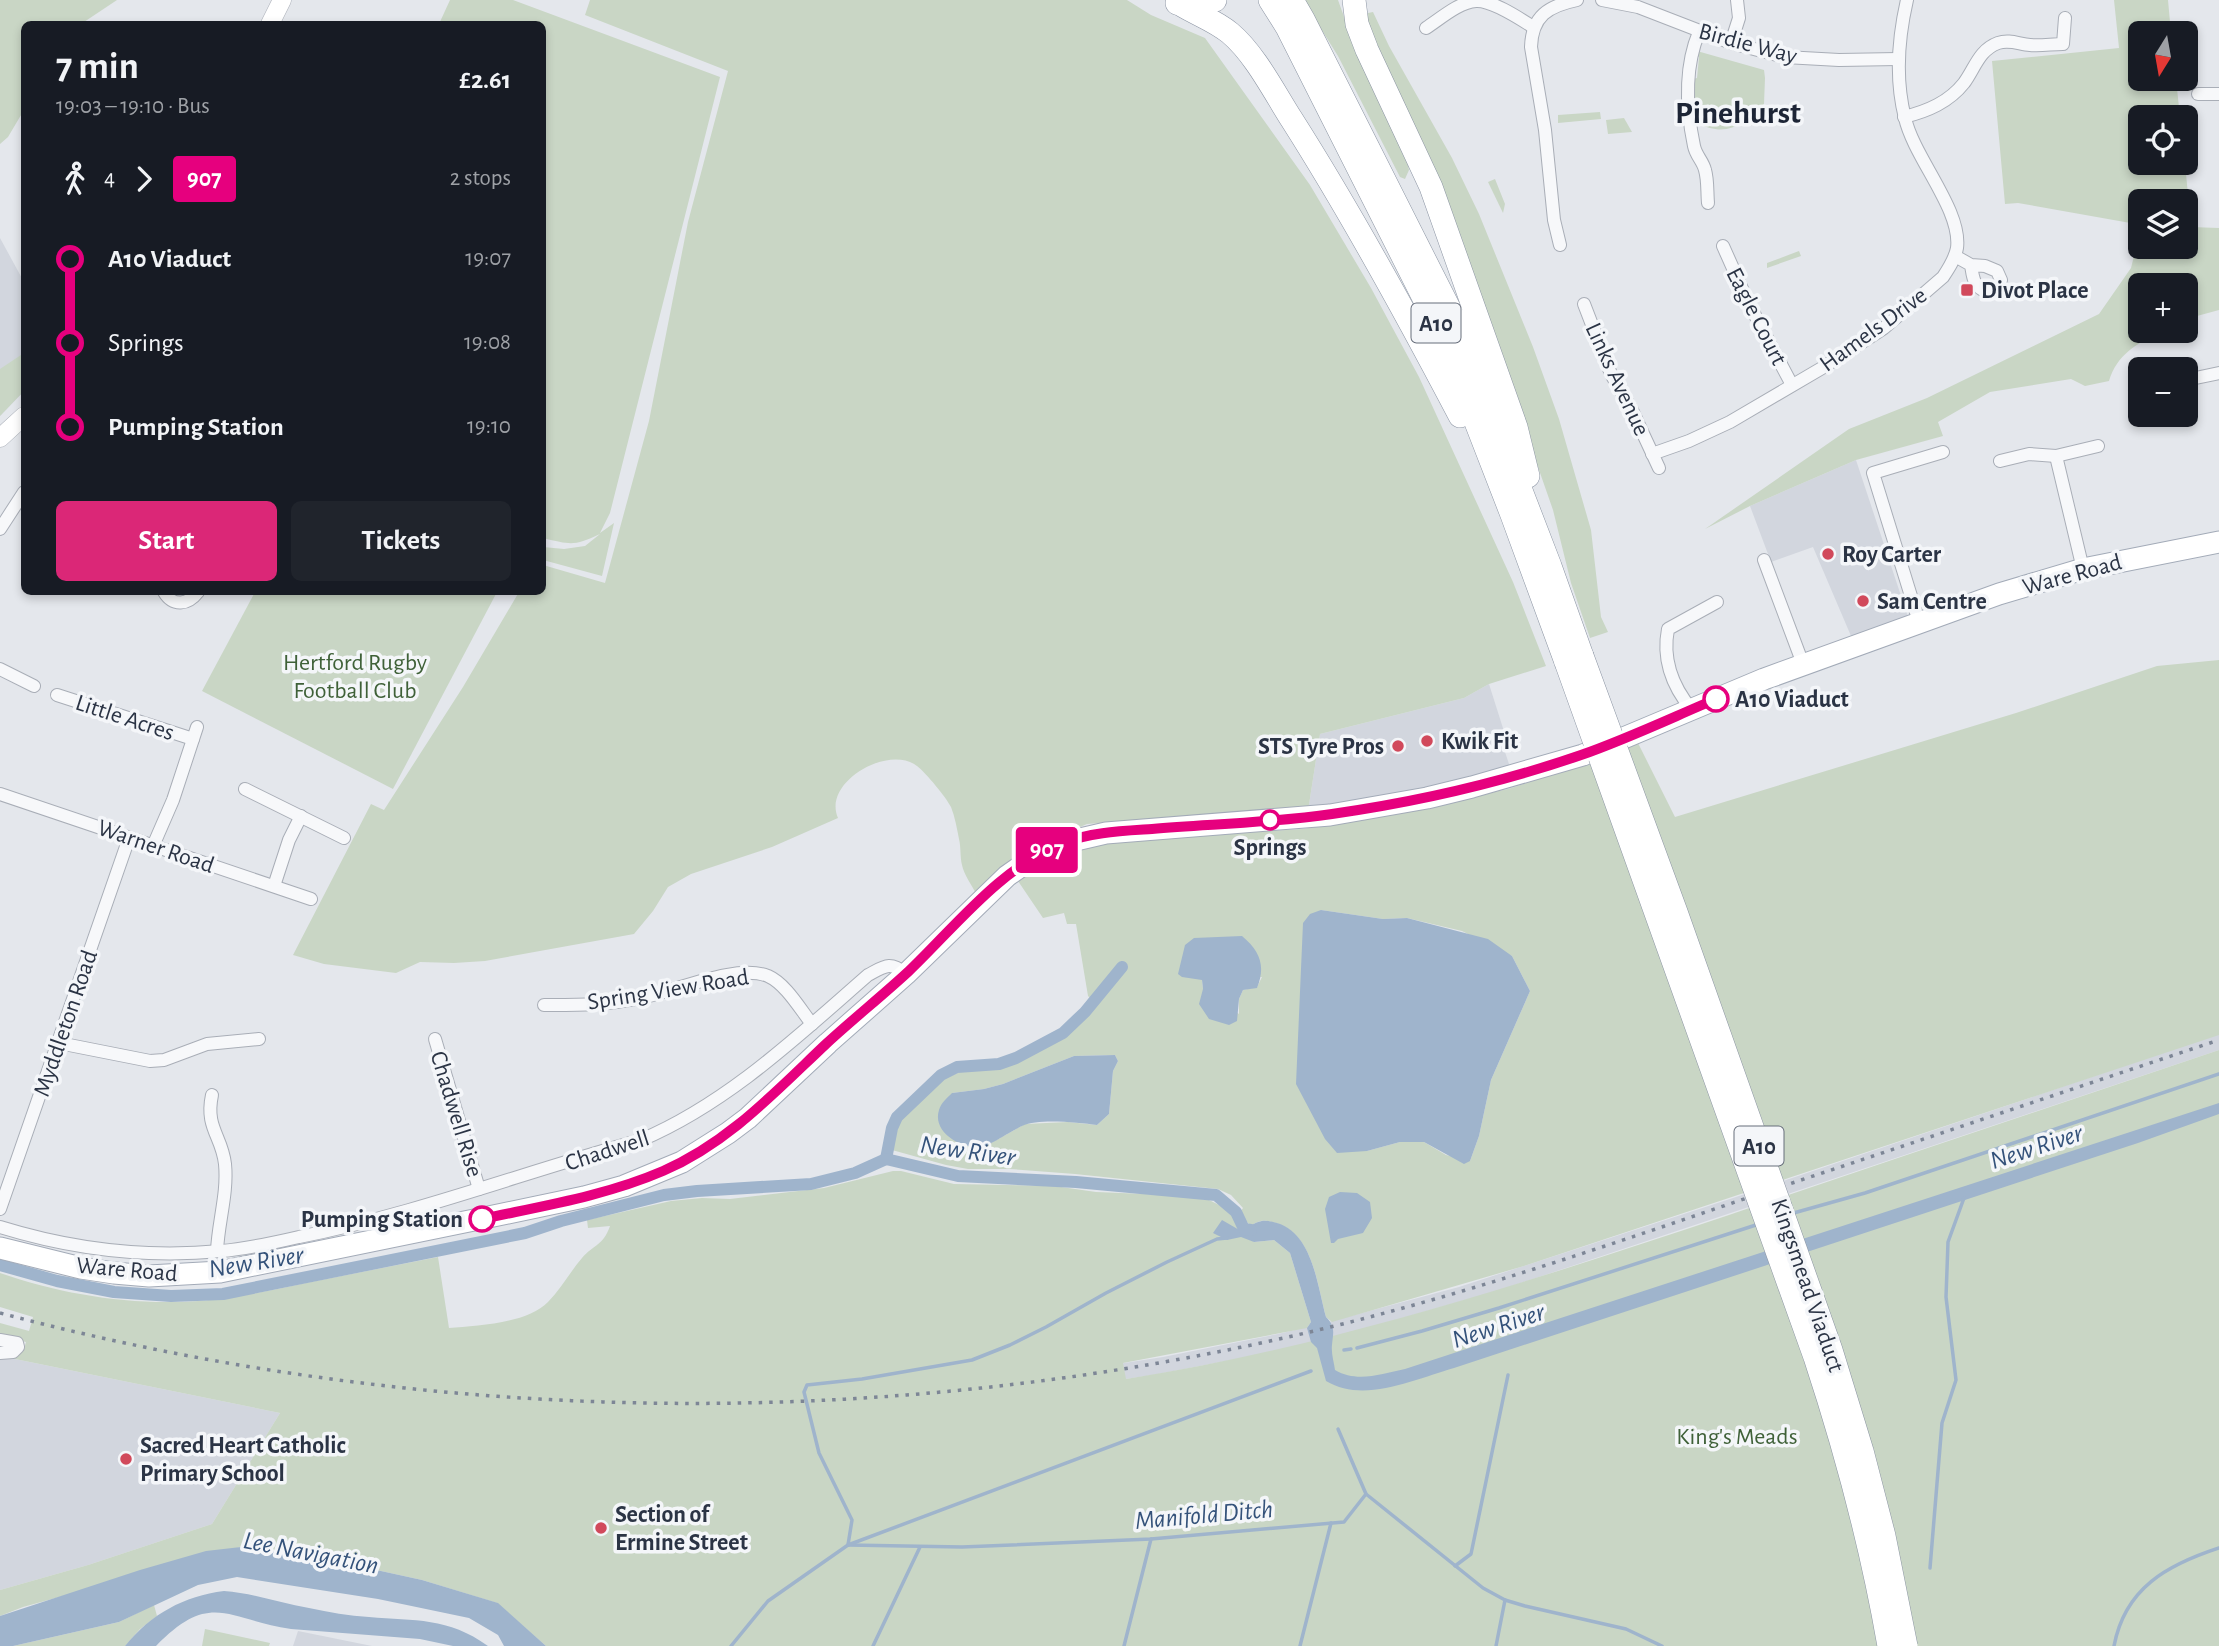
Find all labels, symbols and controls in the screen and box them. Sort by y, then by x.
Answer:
street label: Birdie Way [1696,19,1800,69]
north arrow [2128,21,2198,91]
map controls [2128,21,2198,427]
text: 7 min [56,48,139,86]
text: £2.61 [459,67,511,93]
text: 19:03 – 19:10 · Bus [56,95,210,118]
district label: Pinehurst [1675,97,1801,129]
button: locate [2128,105,2198,175]
icon: walk [56,160,94,198]
icon: forward [125,160,163,198]
text: 4 [104,167,115,190]
text: 907 [187,167,222,191]
text: 2 stops [450,167,511,190]
button: layers [2128,189,2198,259]
text: A10 Viaduct [108,246,231,272]
text: 19:07 [465,247,511,270]
street label: Eagle Court [1721,264,1791,369]
button: + [2128,273,2198,343]
place label: Divot Place [1981,279,2089,303]
marker: Divot Place [1959,282,1975,298]
street label: Hamels Drive [1816,283,1932,376]
road number: A10 [1412,304,1460,342]
street label: Links Avenue [1580,319,1654,440]
text: Springs [108,330,184,356]
text: 19:08 [464,331,511,354]
button: − [2128,357,2198,427]
text: Pumping Station [108,414,284,440]
text: 19:10 [467,415,511,438]
button: Start [56,501,277,581]
button: Tickets [291,501,511,581]
place label: Roy Carter [1842,543,1942,567]
marker: Roy Carter [1820,546,1836,562]
street label: Ware Road [2020,550,2124,600]
place label: Sam Centre [1877,590,1987,614]
marker: Sam Centre [1855,593,1871,609]
park label: Hertford Rugby Football Club [283,651,427,703]
marker: A10 Viaduct [1703,686,1729,712]
place label: A10 Viaduct [1735,688,1849,712]
street label: Little Acres [72,691,177,745]
place label: Kwik Fit [1441,730,1518,754]
marker: Kwik Fit [1419,733,1435,749]
place label: STS Tyre Pros [1258,735,1384,759]
marker: STS Tyre Pros [1390,738,1406,754]
marker: Springs [1260,810,1280,830]
street label: Warner Road [94,816,217,878]
line badge: 907 [1007,827,1087,873]
place label: Springs [1234,836,1306,860]
text: 907 [1030,838,1064,862]
street label: Myddleton Road [30,947,102,1100]
street label: Spring View Road [586,965,751,1015]
street label: Chadwell Rise [426,1049,487,1180]
water label: New River [1987,1119,2087,1174]
street label: Chadwell [562,1126,652,1176]
road number: A10 [1734,1126,1784,1166]
water label: New River [919,1131,1019,1171]
street label: Kingsmead Viaduct [1766,1196,1848,1375]
marker: Pumping Station [469,1206,495,1232]
place label: Pumping Station [301,1208,463,1232]
water label: New River [207,1241,307,1282]
street label: Ware Road [75,1254,179,1286]
water label: New River [1449,1298,1549,1353]
park label: King's Meads [1676,1425,1798,1449]
place label: Sacred Heart Catholic Primary School [140,1434,346,1486]
marker: Sacred Heart Catholic Primary School [118,1451,134,1467]
water label: Manifold Ditch [1134,1496,1274,1534]
place label: Section of Ermine Street [615,1503,748,1555]
marker: Section of Ermine Street [593,1520,609,1536]
water label: Lee Navigation [241,1527,381,1579]

